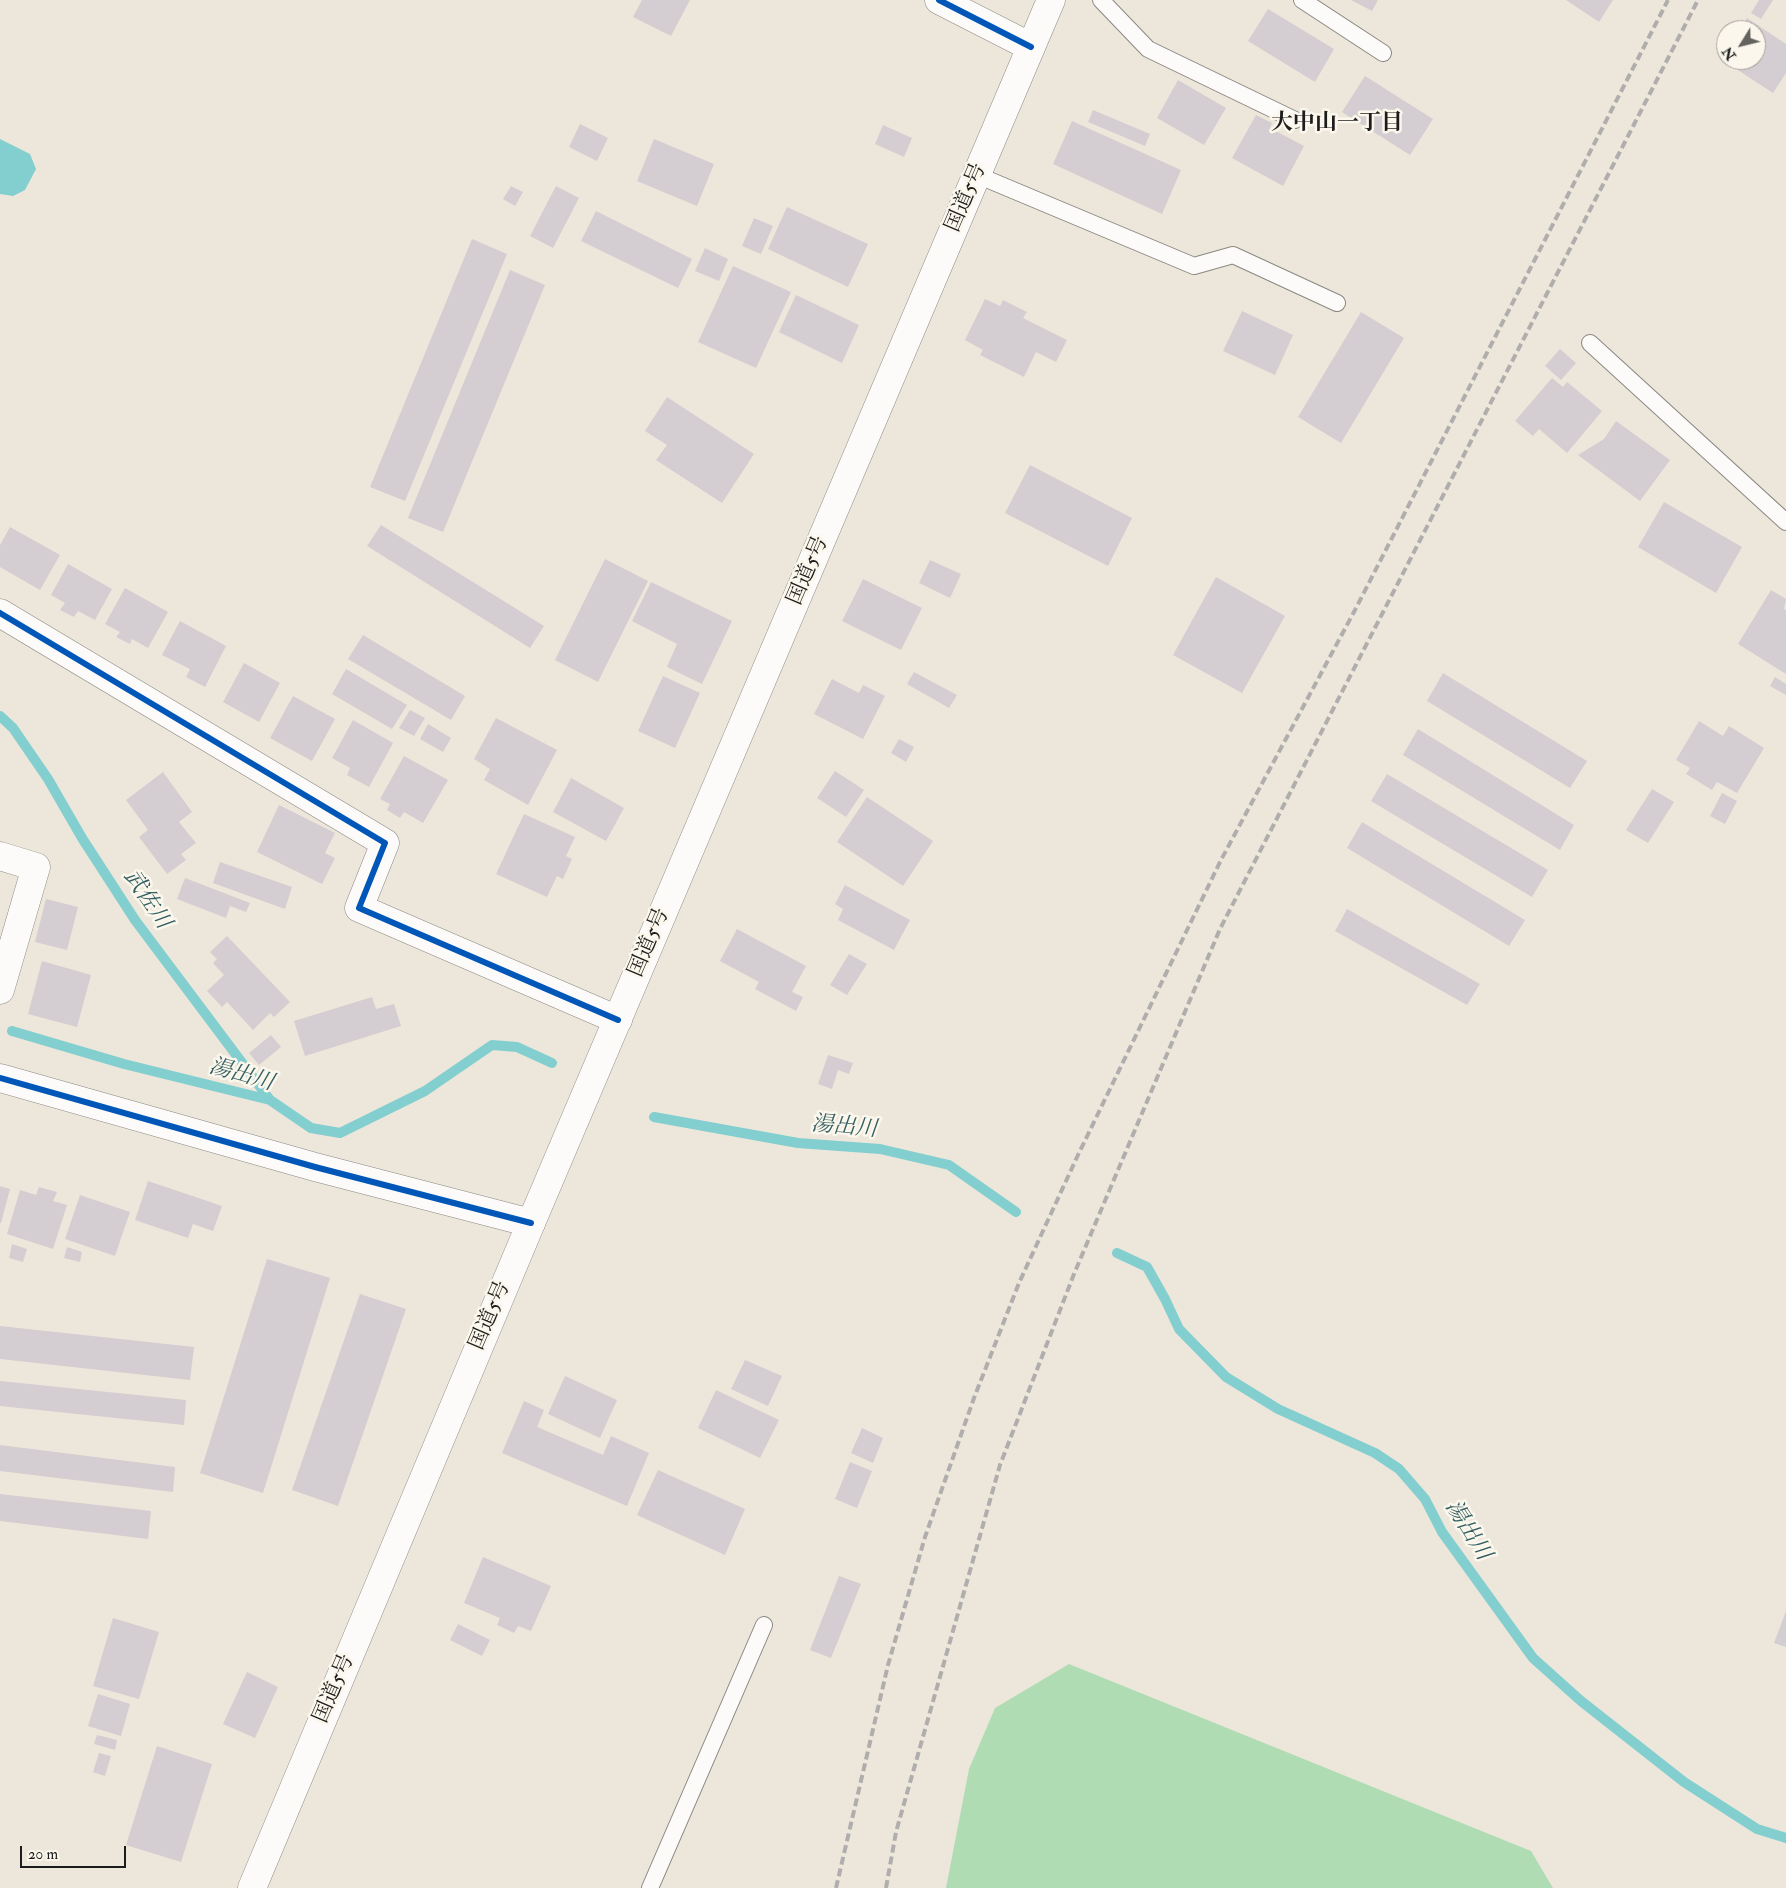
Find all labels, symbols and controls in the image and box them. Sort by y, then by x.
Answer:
north arrow [1716,20,1766,70]
text: N [1719,43,1740,64]
district label: 大中山一丁目 [1271,111,1403,137]
street label: 国道5号 [941,160,993,236]
street label: 国道5号 [783,533,835,609]
water label: 武佐川 [117,865,175,935]
street label: 国道5号 [624,905,676,981]
water label: 湯出川 [206,1054,276,1098]
water label: 湯出川 [810,1112,878,1144]
street label: 国道5号 [465,1278,517,1354]
water label: 湯出川 [1438,1496,1496,1566]
street label: 国道5号 [309,1651,361,1727]
scale bar [22,1836,129,1868]
text: 20 m [28,1845,58,1864]

